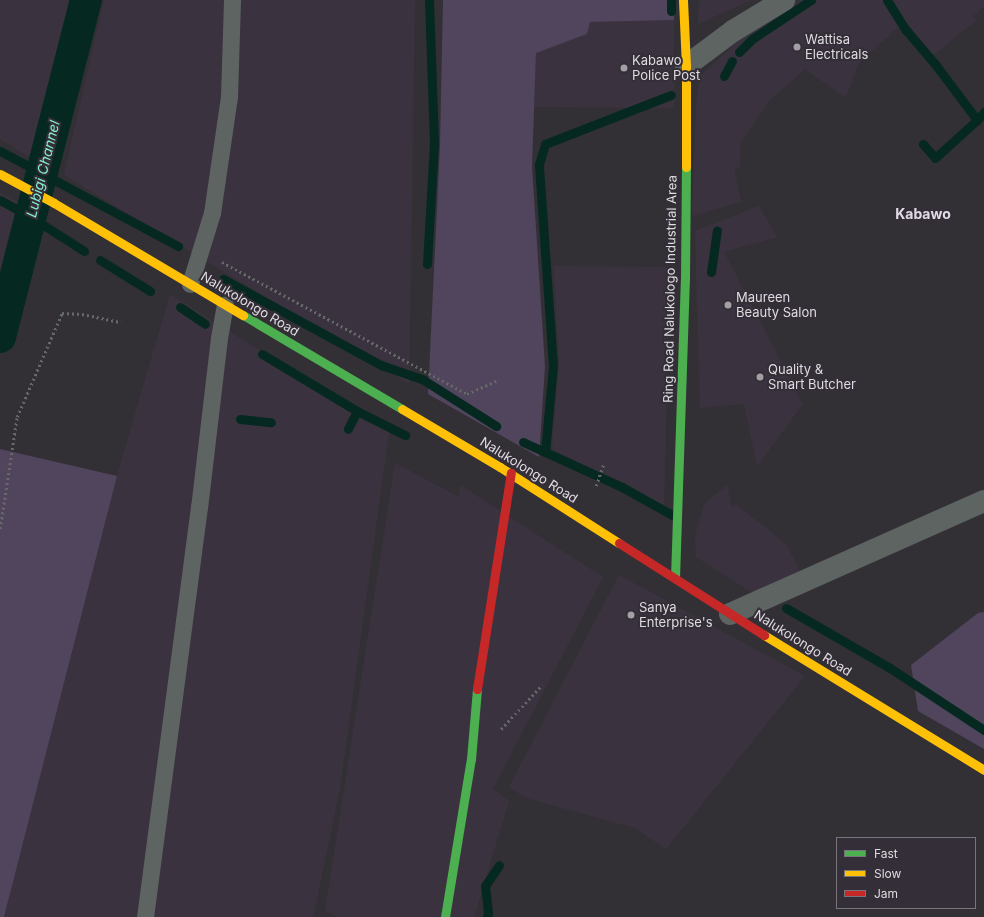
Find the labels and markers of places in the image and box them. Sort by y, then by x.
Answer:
place label: Wattisa Electricals [805,32,868,63]
marker: Wattisa Electricals [792,42,802,52]
place label: Kabawo Police Post [632,53,700,84]
marker: Kabawo Police Post [619,63,629,73]
place label: Maureen Beauty Salon [736,290,817,321]
marker: Maureen Beauty Salon [723,300,733,310]
place label: Quality & Smart Butcher [768,362,856,393]
marker: Quality & Smart Butcher [755,372,765,382]
place label: Sanya Enterprise's [639,600,713,631]
marker: Sanya Enterprise's [626,610,636,620]

